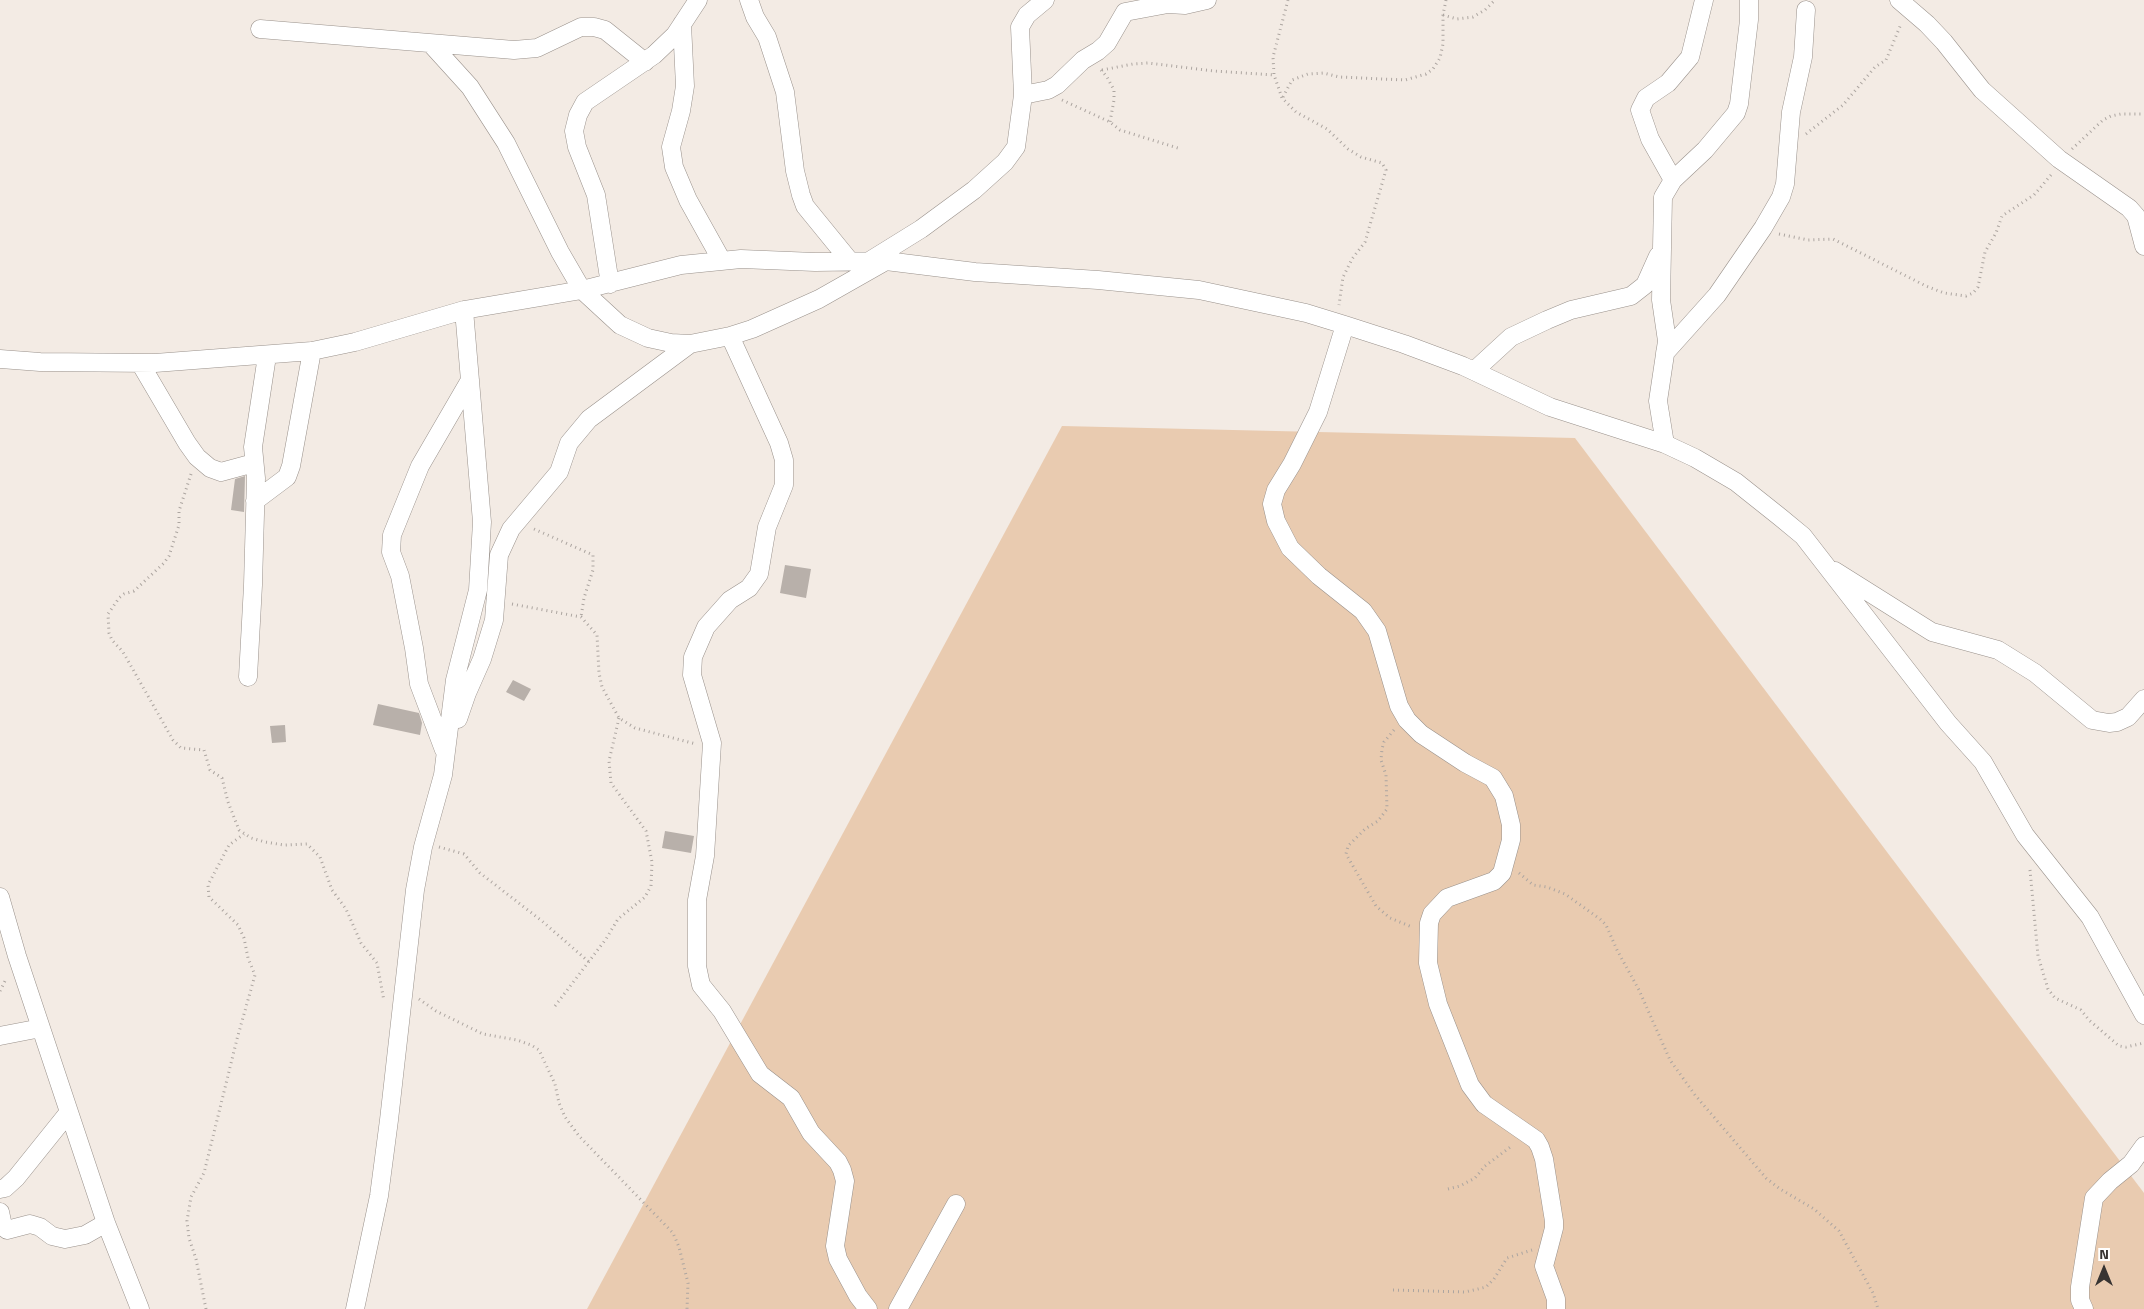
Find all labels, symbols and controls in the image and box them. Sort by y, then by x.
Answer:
text: N [2099,1243,2109,1264]
north arrow [2079,1244,2129,1294]

